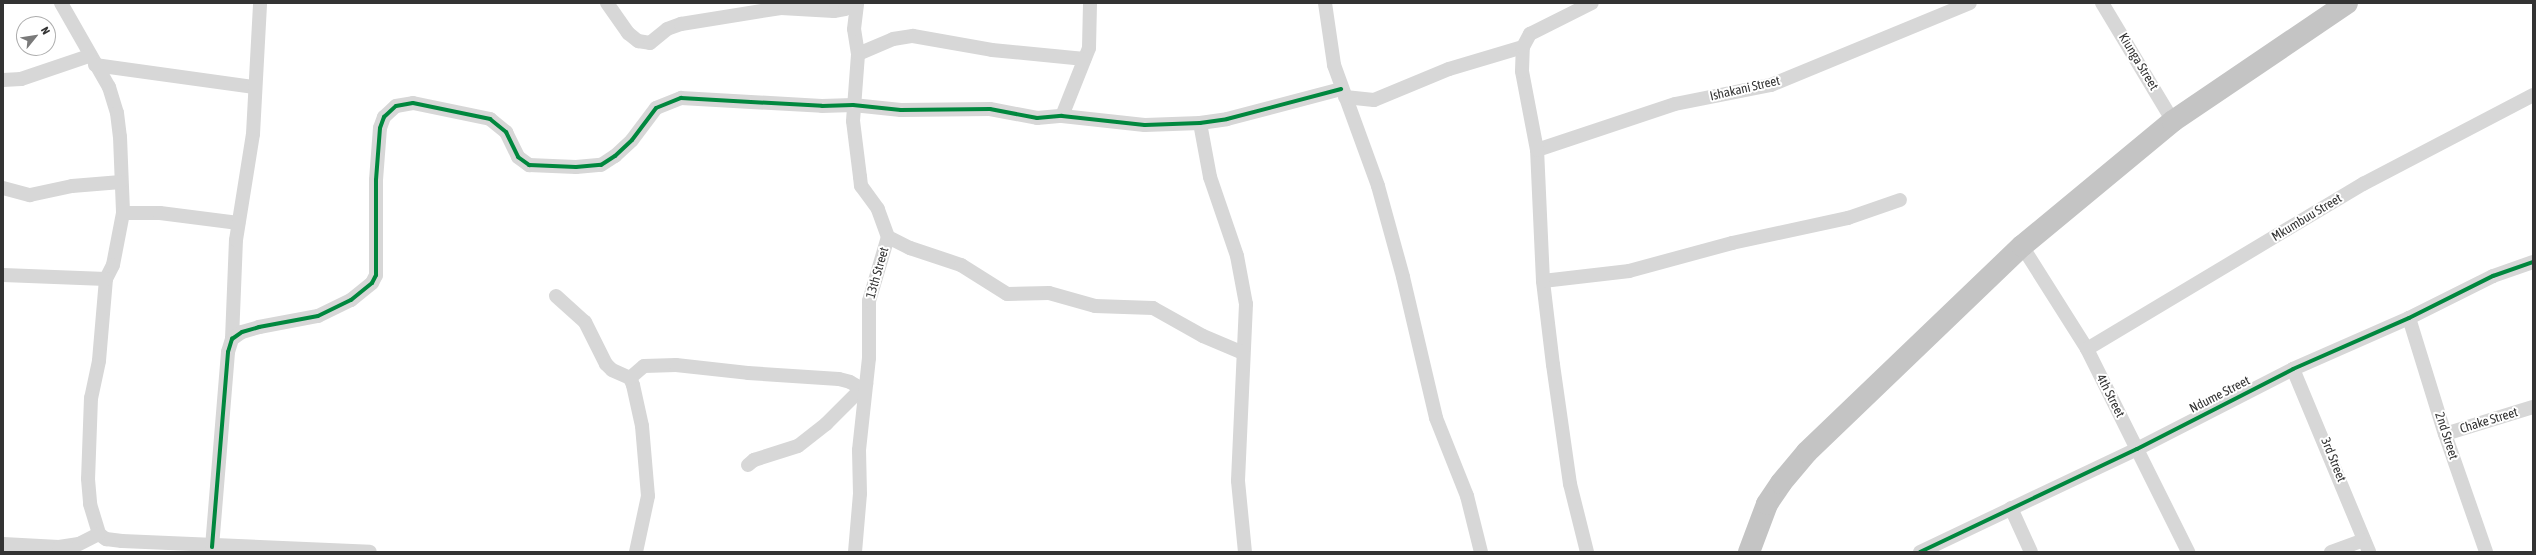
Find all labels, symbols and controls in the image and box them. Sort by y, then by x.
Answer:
north arrow [16,16,56,56]
text: N [39,25,52,36]
street label: Kiunga Street [2115,31,2161,93]
street label: Ishakani Street [1708,73,1782,105]
street label: Mkumbuu Street [2269,191,2345,245]
street label: 13th Street [863,246,893,300]
street label: 4th Street [2093,372,2127,420]
street label: Ndume Street [2187,373,2253,417]
street label: Chake Street [2458,405,2520,437]
street label: 2nd Street [2431,410,2461,462]
street label: 3rd Street [2317,436,2349,484]

